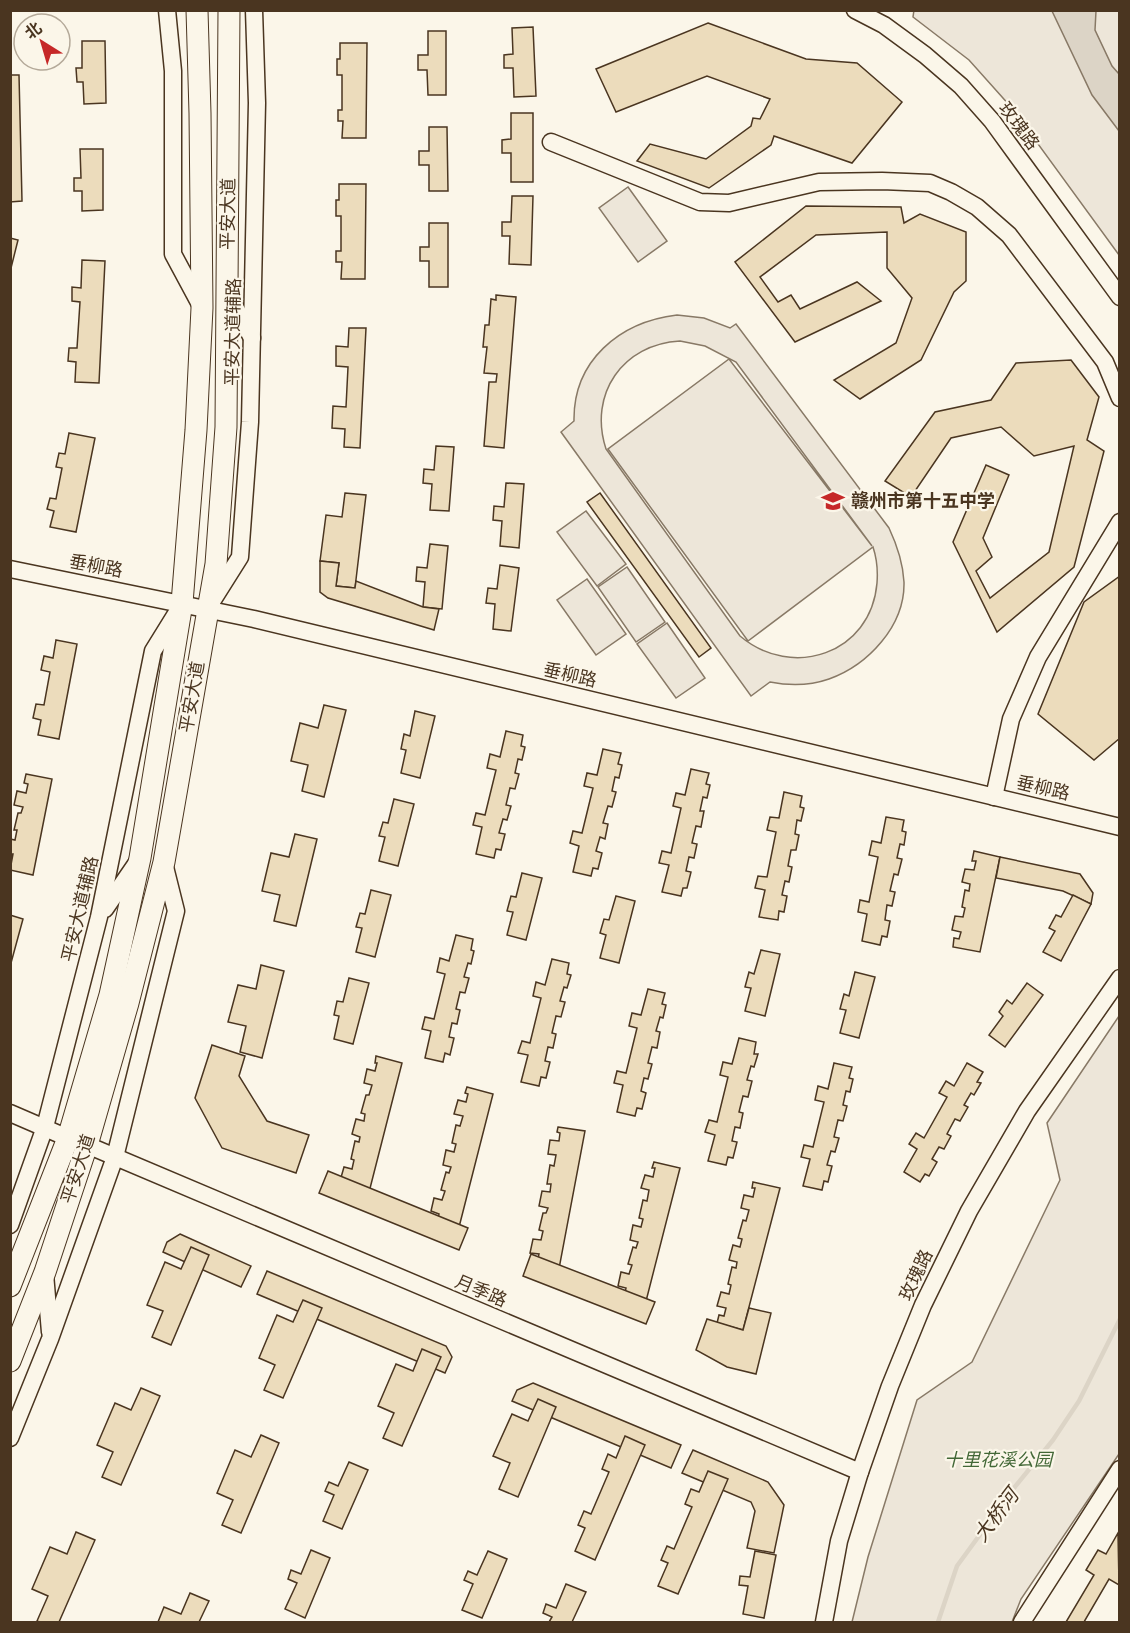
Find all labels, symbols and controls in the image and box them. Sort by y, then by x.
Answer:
north arrow [12,12,72,72]
text: 北 [20,16,46,44]
street label: 玫瑰路 [994,97,1046,154]
street label: 平安大道 [214,178,240,250]
street label: 平安大道辅路 [219,278,245,386]
school or university icon: 赣州市第十五中学 [820,488,846,514]
place label: 赣州市第十五中学 [851,488,995,512]
street label: 垂柳路 [67,548,125,582]
street label: 垂柳路 [541,656,599,692]
street label: 平安大道 [173,659,209,734]
street label: 垂柳路 [1014,769,1072,805]
street label: 平安大道辅路 [55,853,103,964]
street label: 平安大道 [55,1131,100,1207]
street label: 玫瑰路 [893,1245,937,1304]
street label: 月季路 [452,1268,511,1312]
park label: 十里花溪公园 [944,1447,1055,1471]
water label: 大桥河 [967,1479,1027,1547]

